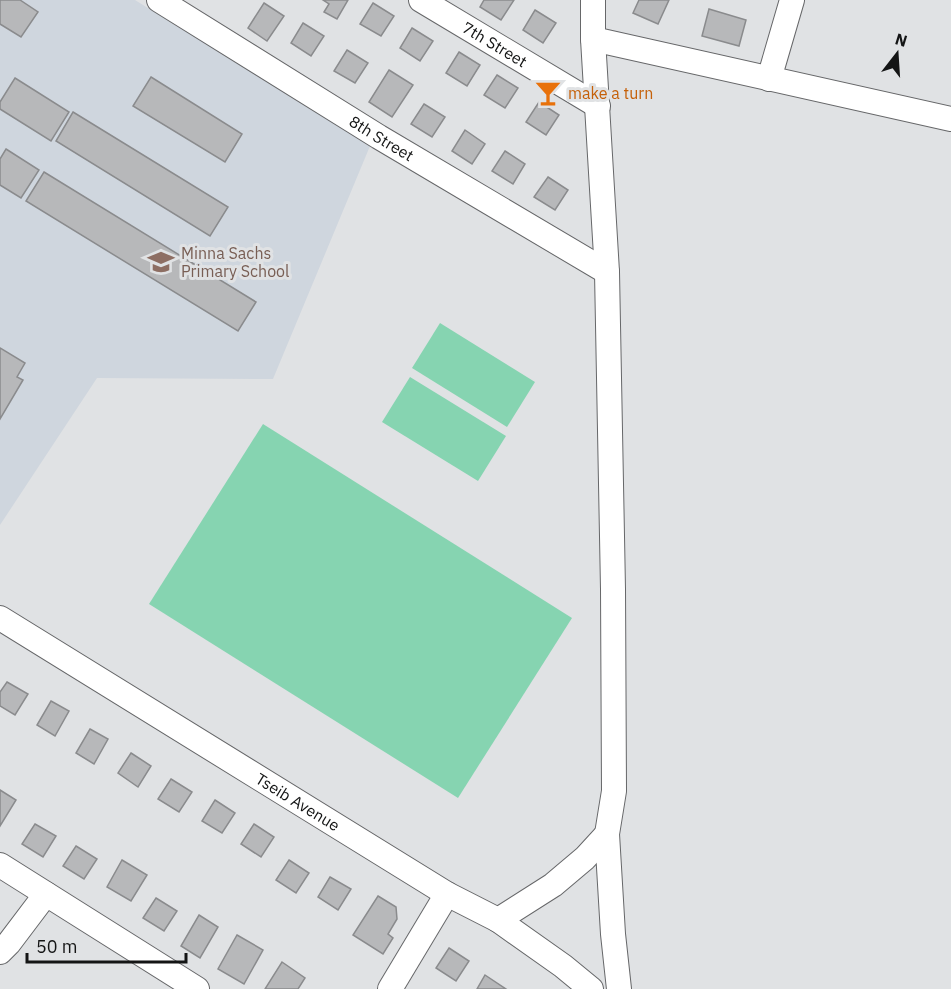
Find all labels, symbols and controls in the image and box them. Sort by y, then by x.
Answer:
street label: 7th Street [459,17,531,71]
north arrow [867,24,927,84]
text: N [893,28,910,51]
bar icon: make a turn [533,78,563,108]
place label: make a turn [568,83,653,103]
street label: 8th Street [346,111,418,165]
place label: Minna Sachs Primary School [181,243,289,281]
school or university icon: Minna Sachs Primary School [146,247,176,277]
street label: Tseib Avenue [252,768,344,835]
scale bar [27,926,186,964]
text: 50 m [36,935,78,958]

